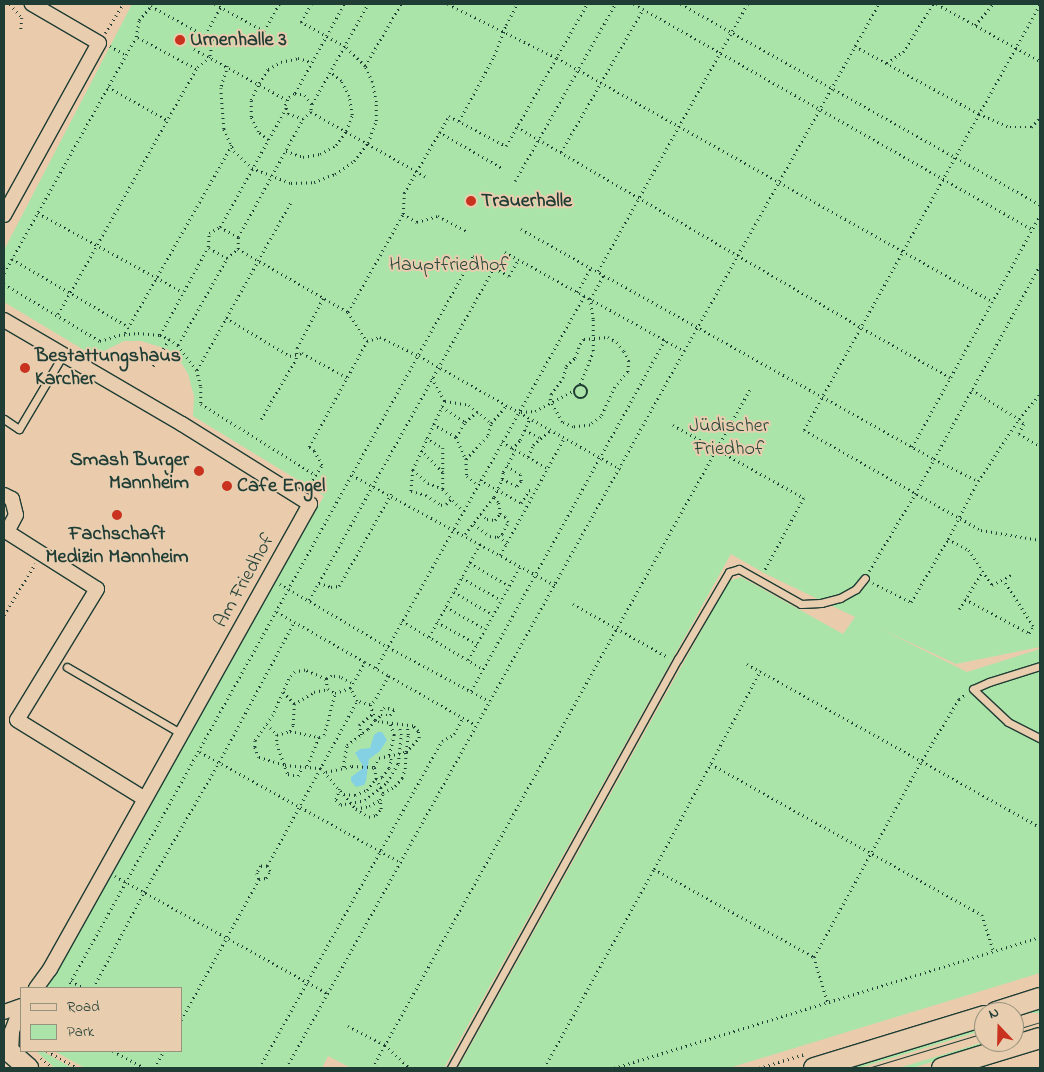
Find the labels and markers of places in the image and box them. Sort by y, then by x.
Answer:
place label: Urnenhalle 3 [190,28,287,52]
marker: Urnenhalle 3 [174,34,186,46]
place label: Trauerhalle [481,189,572,213]
marker: Trauerhalle [465,195,477,207]
place label: Bestattungshaus Karcher [35,344,181,391]
marker: Bestattungshaus Karcher [19,362,31,374]
place label: Smash Burger Mannheim [70,448,189,495]
marker: Smash Burger Mannheim [193,465,205,477]
place label: Cafe Engel [237,474,325,498]
marker: Cafe Engel [221,480,233,492]
marker: Fachschaft Medizin Mannheim [111,509,123,521]
place label: Fachschaft Medizin Mannheim [45,523,189,570]

